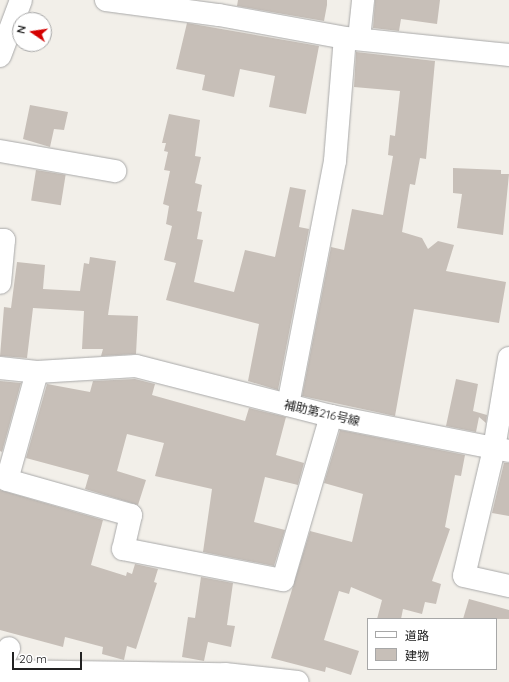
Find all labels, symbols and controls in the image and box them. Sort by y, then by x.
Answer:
north arrow [12,12,52,52]
text: N [14,24,29,35]
street label: 補助第216号線 [283,397,361,429]
legend [367,618,497,670]
text: 道路 [405,628,429,643]
scale bar [14,644,84,670]
text: 建物 [405,648,429,663]
text: 20 m [19,651,47,666]

